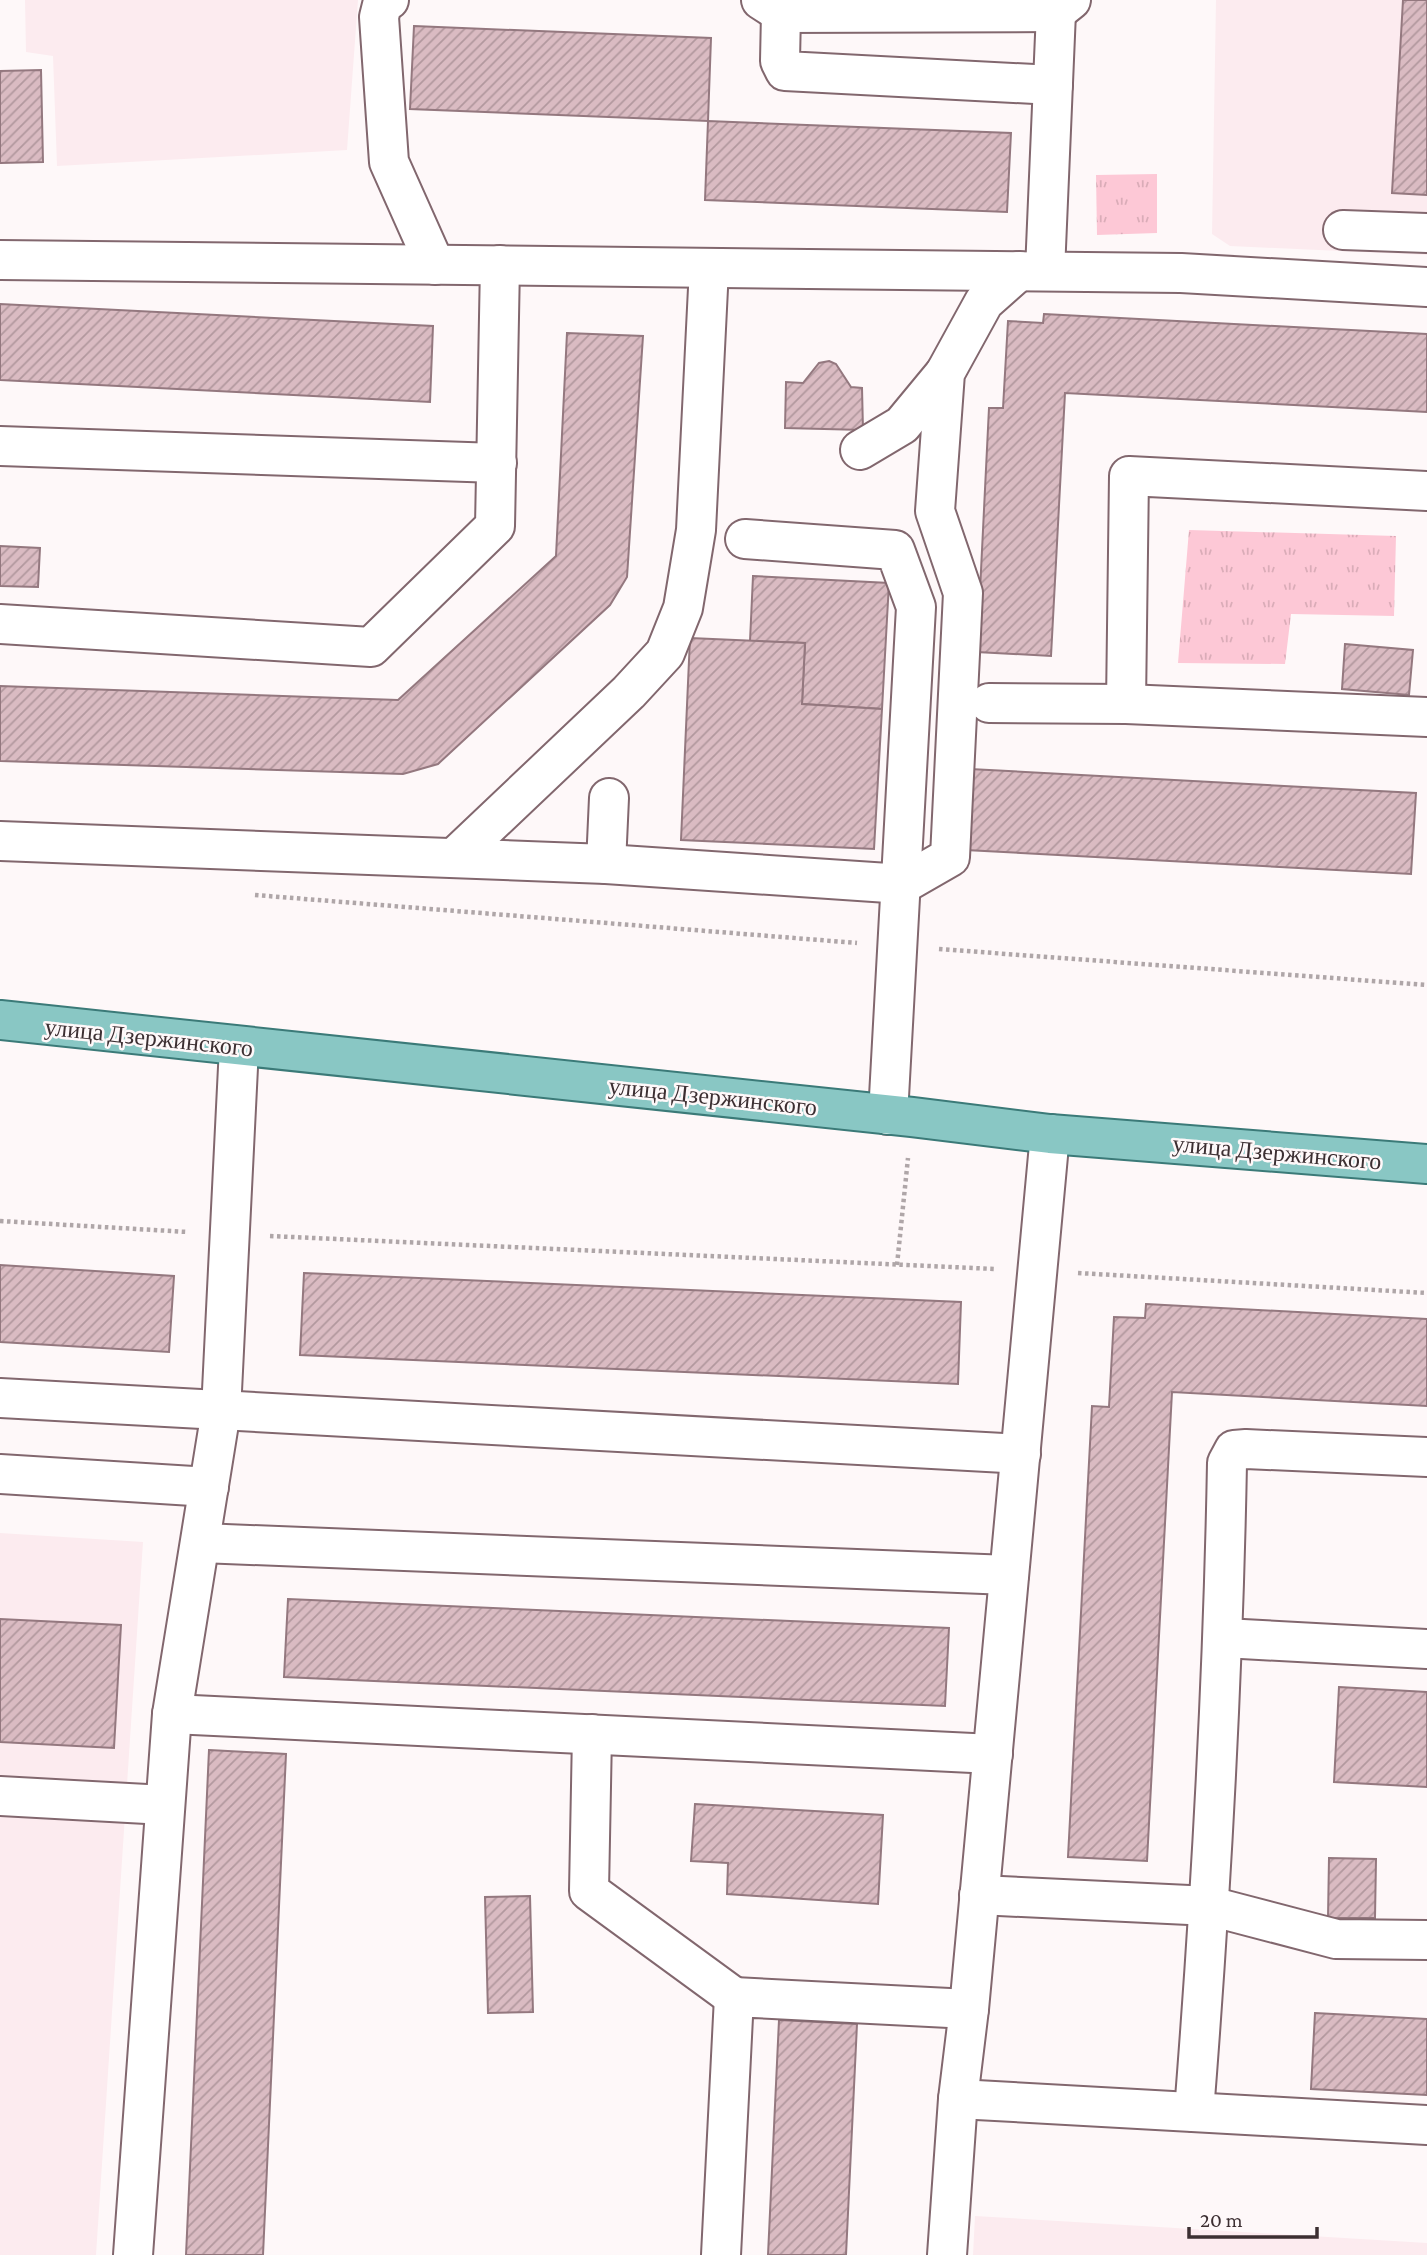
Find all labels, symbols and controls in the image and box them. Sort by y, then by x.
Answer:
street label: улица Дзержинского [43,1013,255,1061]
street label: улица Дзержинского [607,1072,819,1120]
street label: улица Дзержинского [1171,1129,1383,1175]
scale bar [1189,2196,1317,2240]
text: 20 m [1200,2208,1243,2232]

